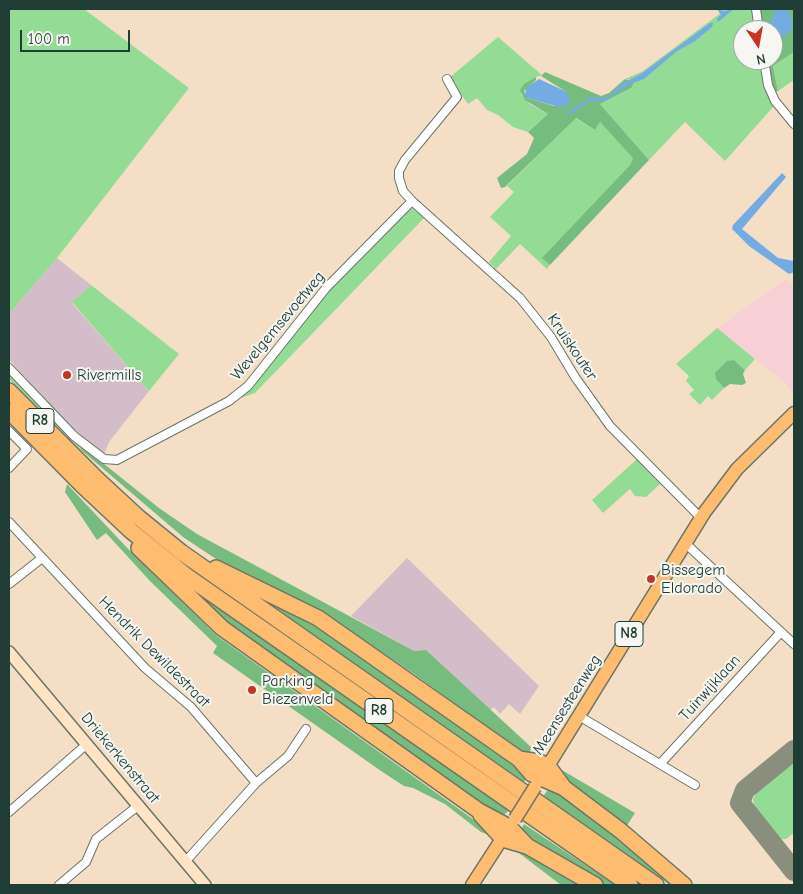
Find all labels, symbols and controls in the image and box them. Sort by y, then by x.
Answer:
scale bar [22,20,132,52]
north arrow [733,20,783,70]
text: 100 m [28,30,70,48]
text: N [755,50,767,68]
street label: Wevelgemsevoetweg [227,268,329,384]
street label: Kruiskouter [543,310,601,384]
place label: Rivermills [77,365,141,385]
marker: Rivermills [61,369,73,381]
road number: R8 [26,408,54,434]
place label: Bissegem Eldorado [661,560,726,598]
marker: Bissegem Eldorado [645,573,657,585]
street label: Hendrik Dewildestraat [94,592,214,712]
road number: N8 [615,622,643,646]
street label: Meensesteenweg [529,651,605,759]
street label: Tuinwijklaan [675,651,745,725]
place label: Parking Biezenveld [262,671,333,709]
marker: Parking Biezenveld [246,684,258,696]
road number: R8 [365,698,393,724]
street label: Driekerkenstraat [76,709,164,807]

